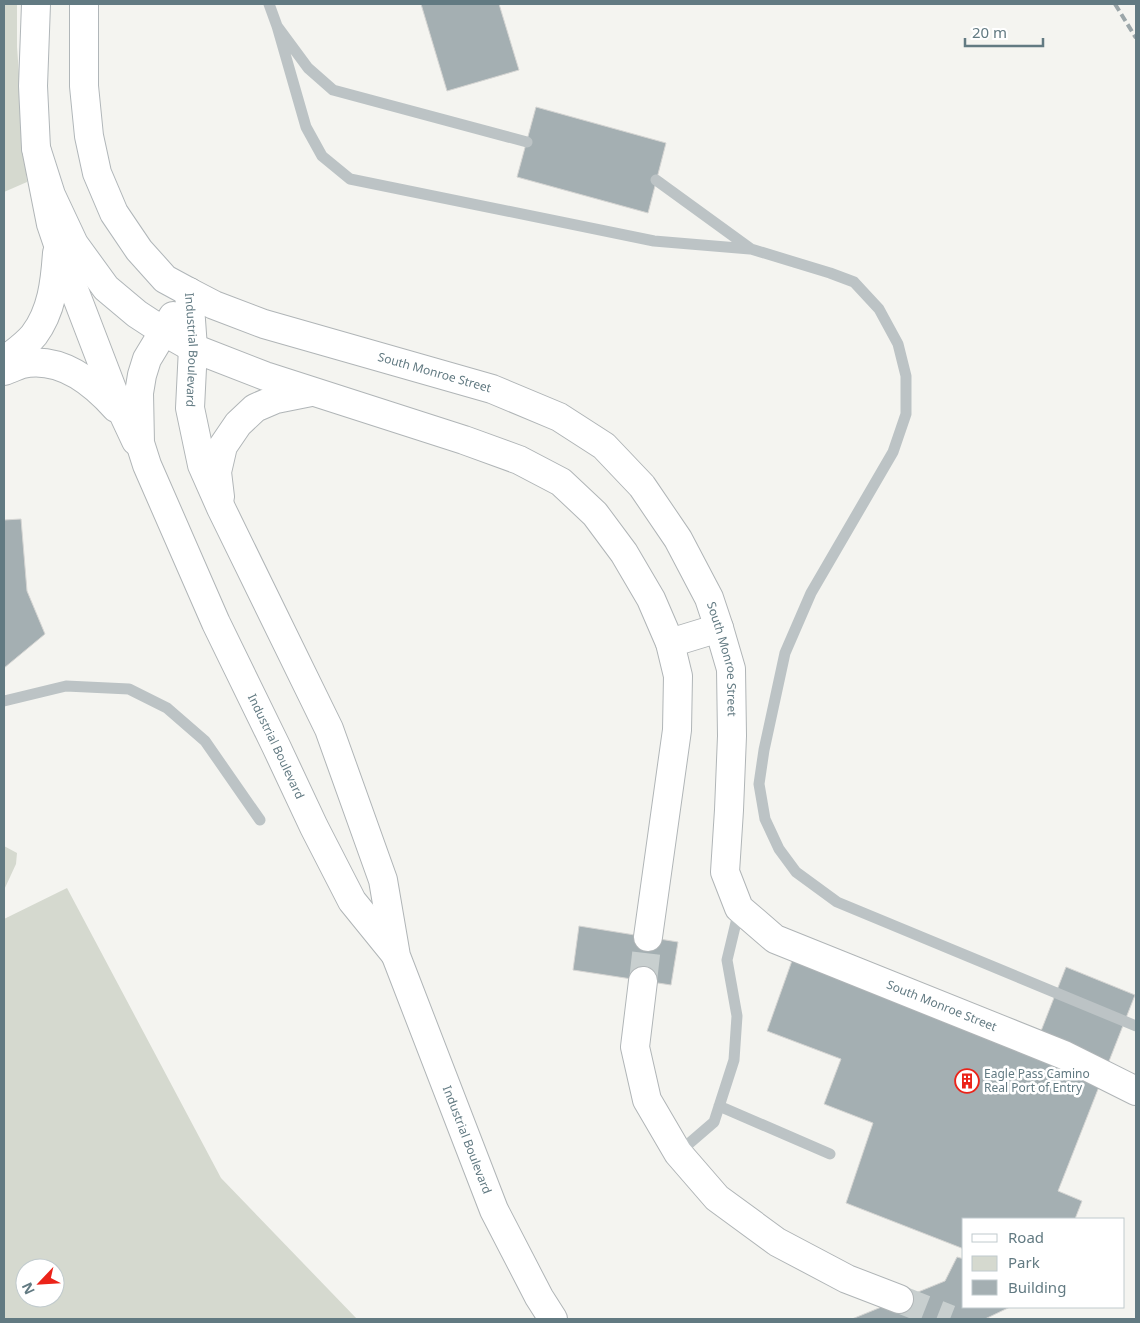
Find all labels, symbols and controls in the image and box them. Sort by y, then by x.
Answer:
scale bar [965,15,1042,47]
text: 20 m [972,22,1007,42]
street label: Industrial Boulevard [181,292,202,408]
street label: South Monroe Street [376,348,494,397]
street label: South Monroe Street [703,600,741,717]
street label: Industrial Boulevard [244,691,309,802]
street label: South Monroe Street [884,976,1000,1035]
place label: Eagle Pass Camino Real Port of Entry [984,1065,1090,1096]
building icon: Eagle Pass Camino Real Port of Entry [954,1068,980,1094]
street label: Industrial Boulevard [439,1083,496,1196]
legend [962,1218,1125,1308]
text: Road [1008,1227,1044,1247]
text: Park [1008,1252,1040,1272]
north arrow [15,1258,65,1308]
text: Building [1008,1277,1066,1297]
text: N [17,1280,39,1298]

